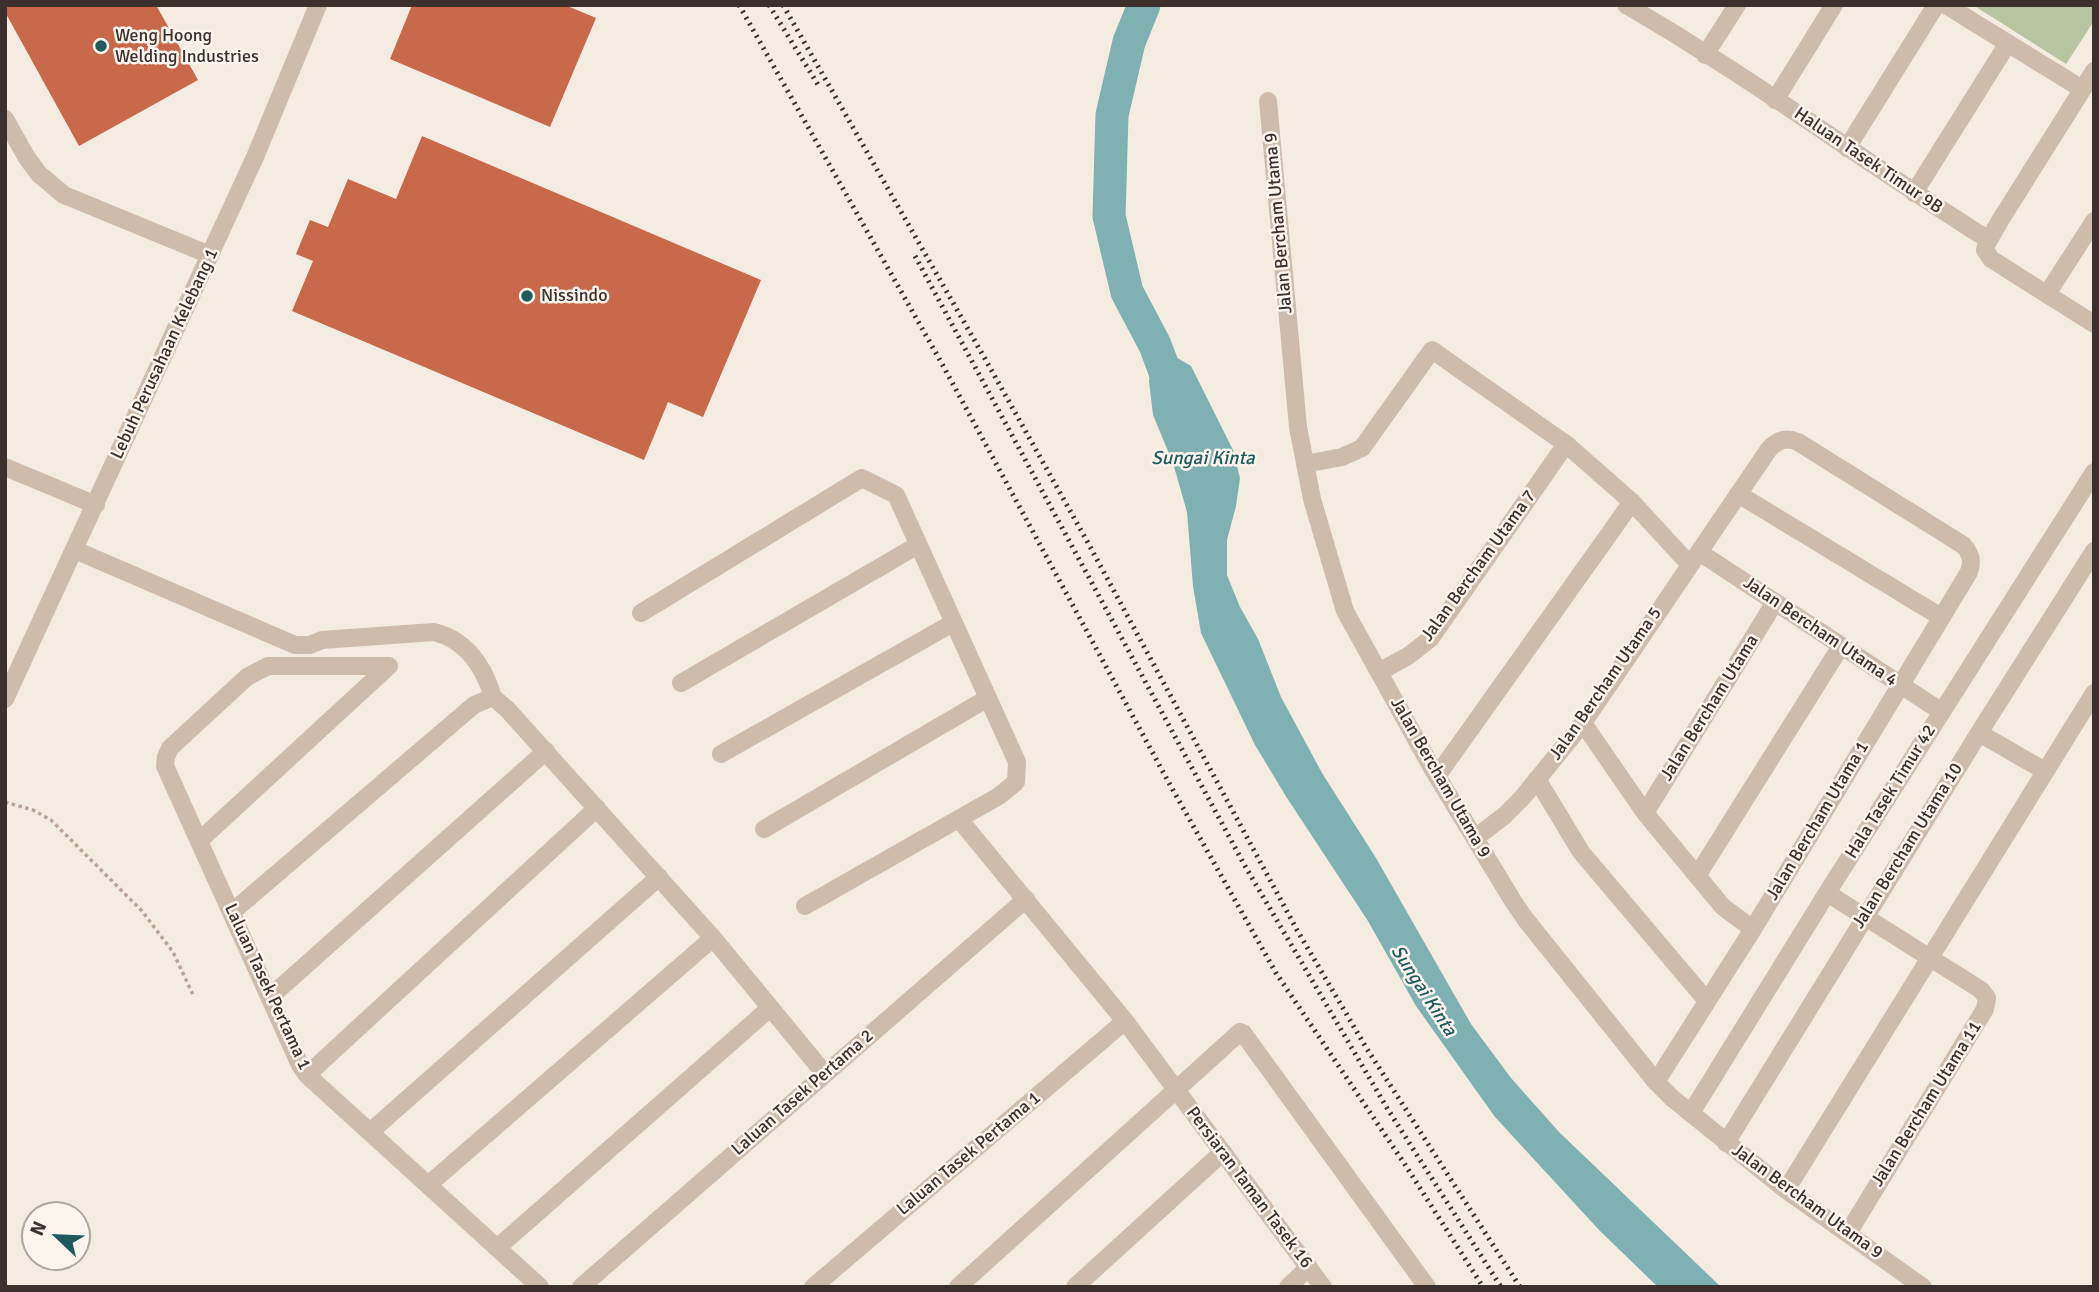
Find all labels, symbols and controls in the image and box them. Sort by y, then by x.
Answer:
place label: Weng Hoong Welding Industries [115,25,259,68]
marker: Weng Hoong Welding Industries [93,38,109,54]
street label: Haluan Tasek Timur 9B [1790,103,1946,219]
street label: Jalan Bercham Utama 9 [1260,132,1298,314]
street label: Lebuh Perusahaan Kelebang 1 [107,245,223,463]
place label: Nissindo [541,285,607,307]
marker: Nissindo [519,288,535,304]
water label: Sungai Kinta [1151,448,1255,470]
street label: Jalan Bercham Utama 7 [1417,486,1541,646]
street label: Jalan Bercham Utama 4 [1739,572,1901,692]
street label: Jalan Bercham Utama 5 [1545,603,1667,765]
street label: Jalan Bercham Utama [1656,631,1764,785]
street label: Jalan Bercham Utama 9 [1385,694,1495,862]
street label: Hala Tasek Timur 42 [1841,721,1941,863]
street label: Jalan Bercham Utama 1 [1762,738,1874,904]
street label: Jalan Bercham Utama 10 [1848,759,1968,933]
street label: Laluan Tasek Pertama 1 [219,900,315,1074]
water label: Sungai Kinta [1385,941,1461,1041]
street label: Jalan Bercham Utama 11 [1867,1017,1987,1191]
street label: Laluan Tasek Pertama 2 [728,1025,878,1161]
street label: Laluan Tasek Pertama 1 [893,1088,1045,1220]
street label: Persiaran Taman Tasek 16 [1181,1103,1317,1273]
street label: Jalan Bercham Utama 9 [1727,1140,1887,1264]
north arrow [21,1201,91,1271]
text: N [25,1218,52,1239]

